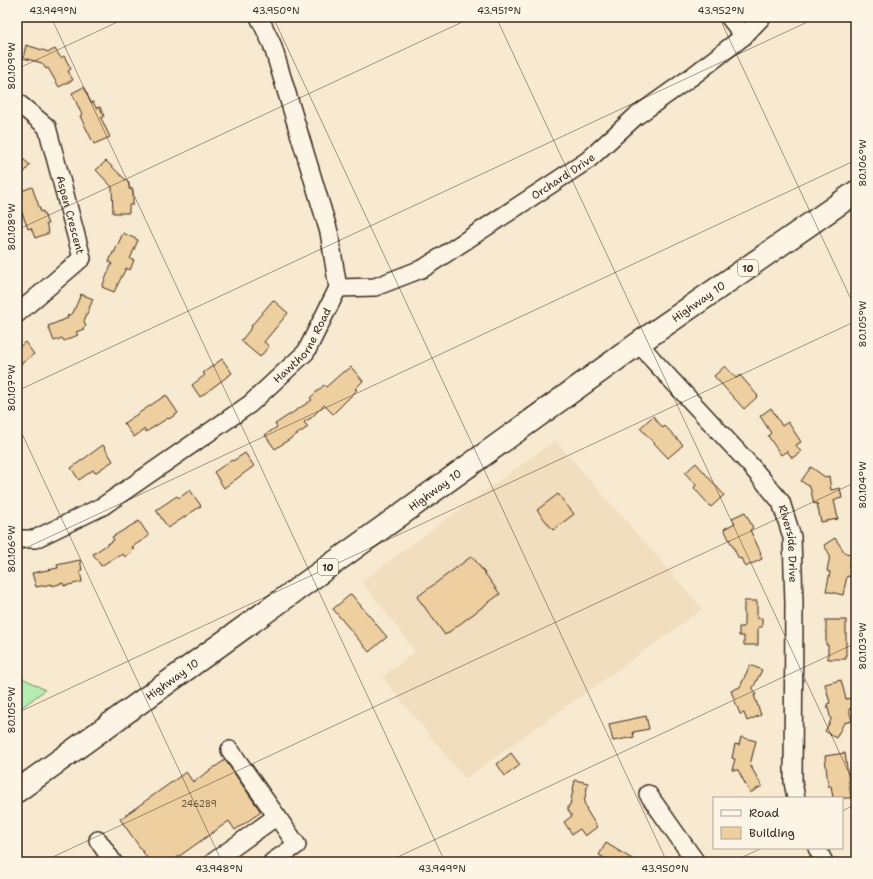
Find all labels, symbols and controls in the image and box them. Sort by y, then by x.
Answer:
text: 43.949°N [29,4,77,17]
text: 43.950°N [252,4,300,17]
text: 43.951°N [477,4,521,17]
text: 43.952°N [698,4,744,17]
text: 80.109°W [5,42,18,90]
text: 80.106°W [856,139,869,187]
street label: Orchard Drive [528,150,598,203]
street label: Aspen Crescent [53,174,88,256]
text: 80.108°W [5,203,18,251]
road number: 10 [738,260,758,276]
street label: Highway 10 [669,278,728,326]
text: 80.105°W [856,300,869,347]
street label: Hawthorne Road [270,305,334,386]
text: 80.107°W [5,364,18,412]
text: 80.104°W [856,461,869,509]
street label: Highway 10 [405,466,465,514]
street label: Riverside Drive [775,503,801,583]
text: 80.106°W [5,525,18,573]
road number: 10 [318,559,338,575]
text: 80.103°W [856,622,869,670]
street label: Highway 10 [142,655,202,704]
text: 80.105°W [5,686,18,733]
legend [713,797,843,849]
house number: 246289 [181,798,217,810]
text: Road [749,805,780,821]
text: Building [749,825,795,841]
text: 43.948°N [195,862,243,875]
text: 43.949°N [418,862,466,875]
text: 43.950°N [641,862,689,875]

